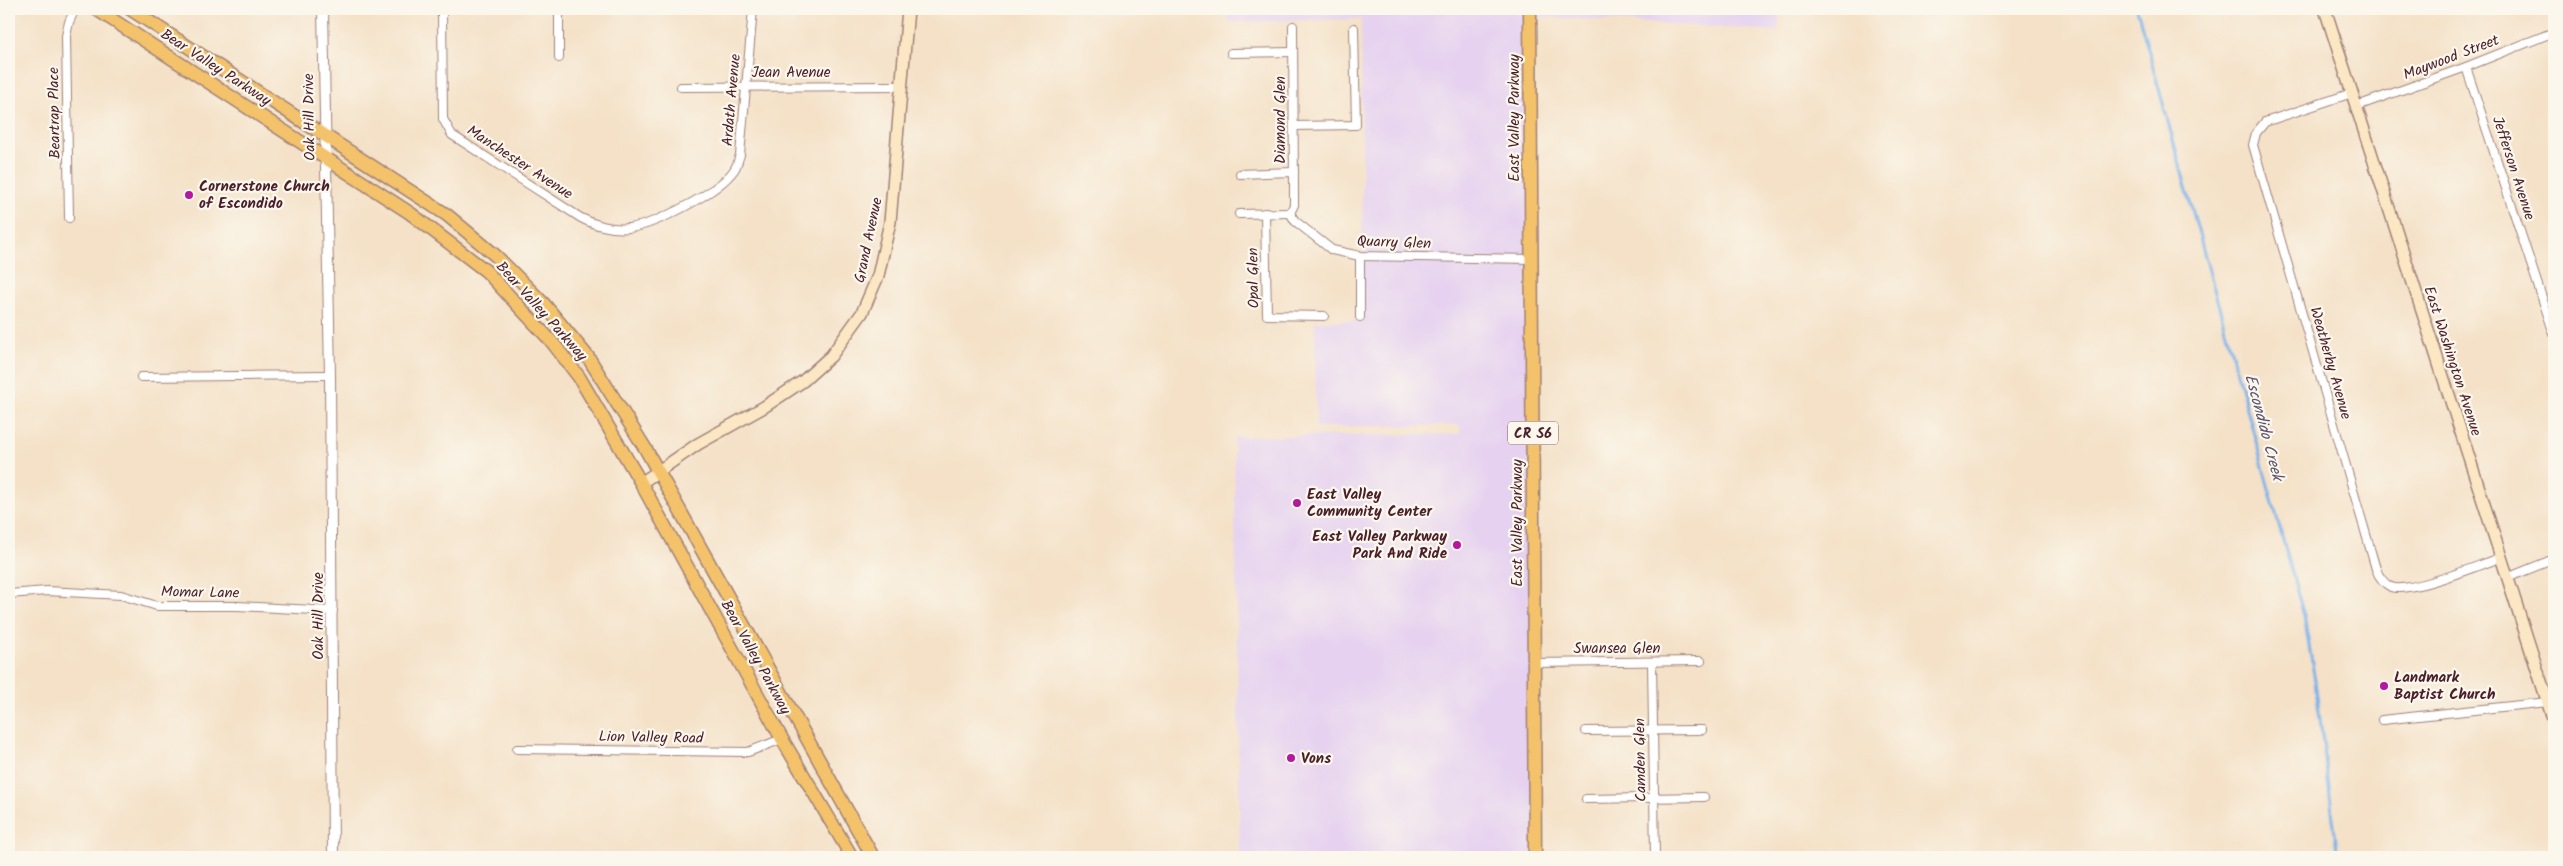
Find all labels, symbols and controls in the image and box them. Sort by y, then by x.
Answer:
street label: Bear Valley Parkway [155,23,276,113]
street label: Maywood Street [2400,29,2503,87]
street label: Ardath Avenue [716,53,748,147]
street label: East Valley Parkway [1503,53,1527,182]
street label: Jean Avenue [752,61,831,85]
street label: Beartrap Place [42,67,68,159]
street label: Oak Hill Drive [297,73,323,161]
street label: Diamond Glen [1269,76,1293,164]
street label: Jefferson Avenue [2485,113,2541,224]
street label: Manchester Avenue [462,119,578,206]
place label: Cornerstone Church of Escondido [199,175,330,216]
marker: Cornerstone Church of Escondido [183,189,195,201]
street label: Grand Avenue [848,195,890,285]
street label: Quarry Glen [1356,230,1432,256]
street label: Opal Glen [1241,247,1267,309]
street label: Bear Valley Parkway [490,256,594,368]
street label: East Washington Avenue [2416,283,2488,440]
street label: Weatherby Avenue [2302,304,2358,423]
water label: Escondido Creek [2237,371,2290,486]
road number: CR S6 [1508,422,1558,444]
street label: East Valley Parkway [1506,458,1530,587]
place label: East Valley Community Center [1307,483,1432,524]
marker: East Valley Community Center [1291,497,1303,509]
place label: East Valley Parkway Park And Ride [1312,525,1448,566]
marker: East Valley Parkway Park And Ride [1451,539,1463,551]
street label: Oak Hill Drive [307,572,331,660]
street label: Momar Lane [160,580,240,606]
street label: Bear Valley Parkway [714,596,797,720]
street label: Swansea Glen [1574,637,1660,661]
place label: Landmark Baptist Church [2394,666,2496,707]
marker: Landmark Baptist Church [2378,680,2390,692]
street label: Camden Glen [1628,718,1654,802]
street label: Lion Valley Road [598,725,704,751]
place label: Vons [1301,747,1331,771]
marker: Vons [1285,752,1297,764]

